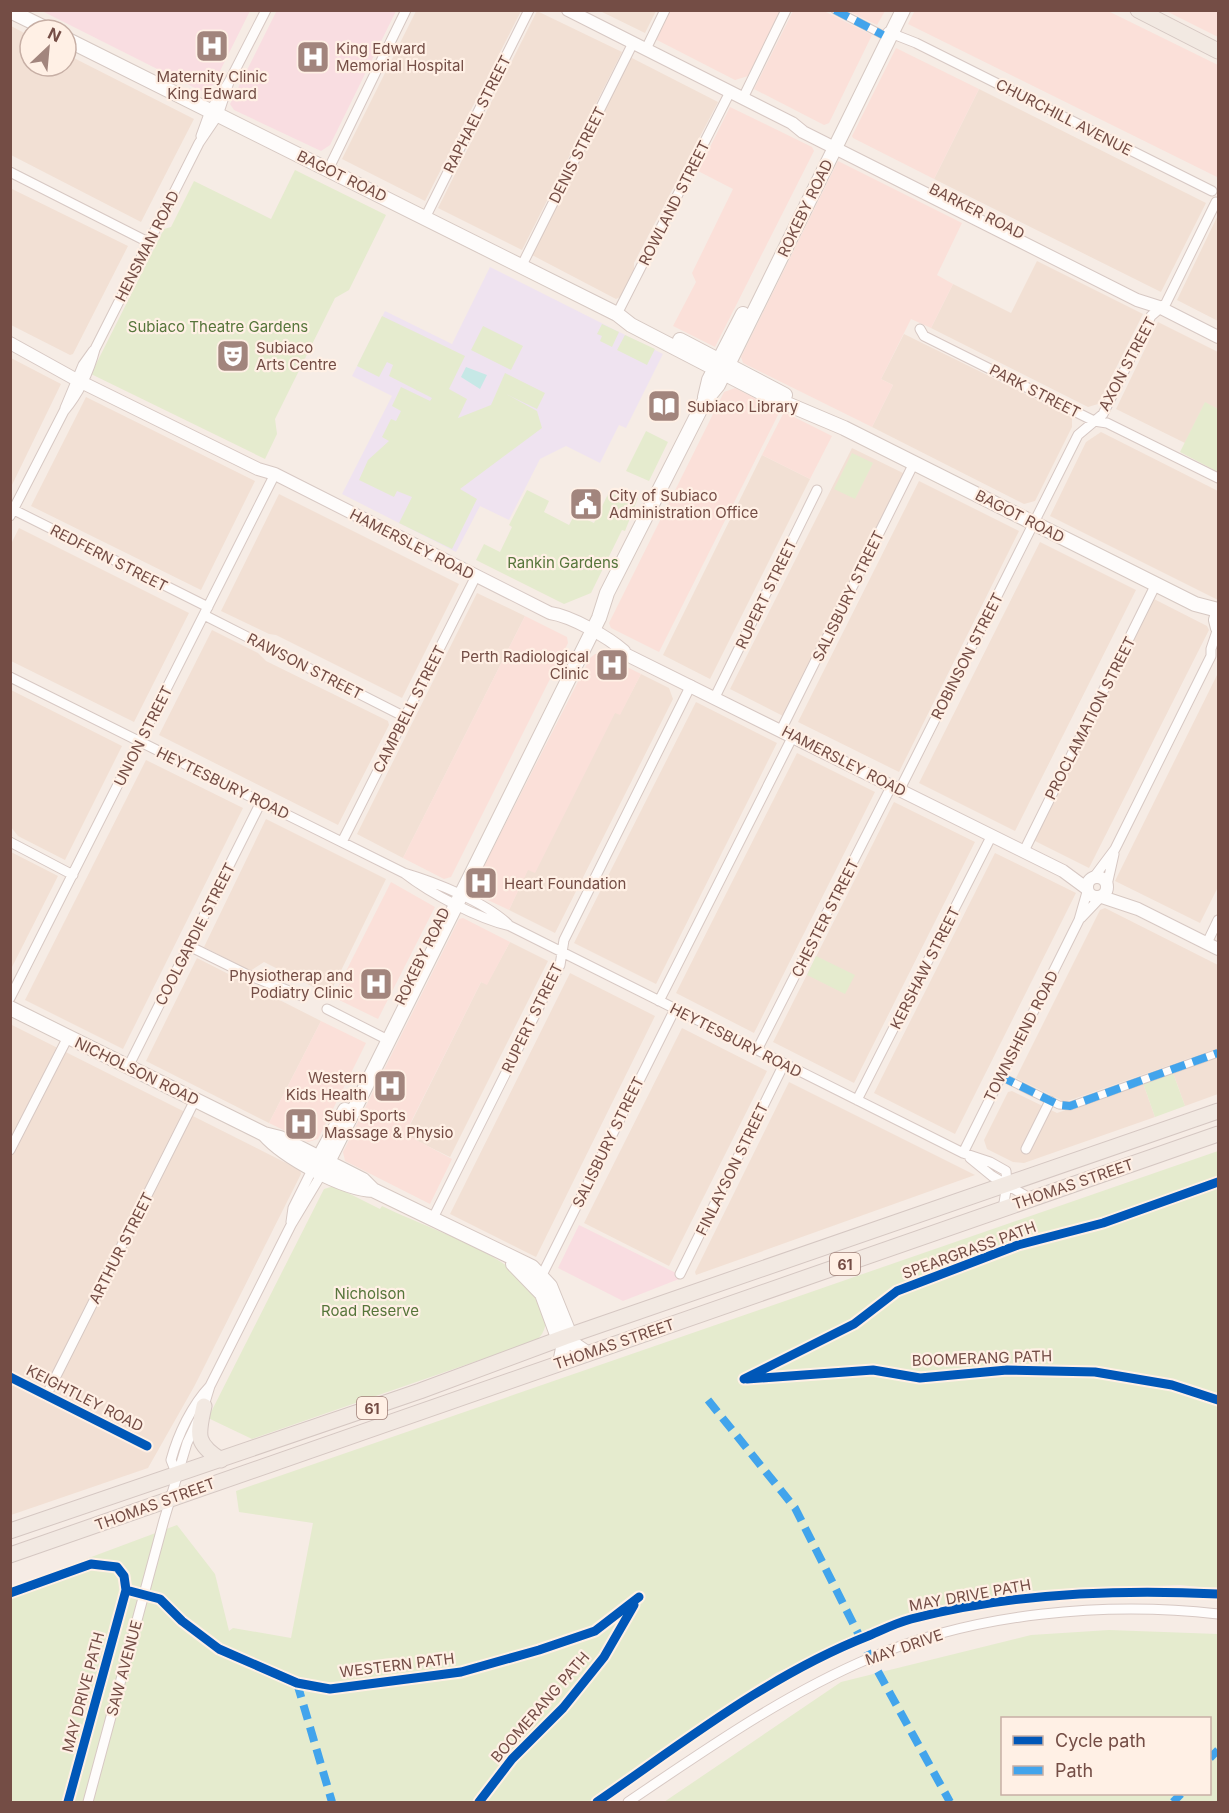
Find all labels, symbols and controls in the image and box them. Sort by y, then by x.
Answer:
north arrow [18,18,78,78]
text: N [45,23,64,46]
hospital icon: Maternity Clinic King Edward [194,28,230,64]
hospital icon: King Edward Memorial Hospital [295,39,331,75]
place label: King Edward Memorial Hospital [336,39,464,75]
street label: RAPHAEL STREET [439,52,515,176]
place label: Maternity Clinic King Edward [157,67,268,103]
street label: CHURCHILL AVENUE [993,74,1135,160]
street label: DENIS STREET [545,104,609,206]
street label: ROWLAND STREET [634,137,714,269]
street label: BAGOT ROAD [294,146,390,206]
street label: ROKEBY ROAD [773,156,837,260]
street label: BARKER ROAD [926,179,1028,243]
street label: HENSMAN ROAD [111,187,183,305]
street label: AXON STREET [1094,314,1160,414]
park label: Subiaco Theatre Gardens [128,317,308,336]
theatre icon: Subiaco Arts Centre [215,338,251,374]
place label: Subiaco Arts Centre [256,338,337,374]
street label: PARK STREET [986,360,1084,422]
library icon: Subiaco Library [646,388,682,424]
place label: Subiaco Library [687,397,799,416]
street label: BAGOT ROAD [972,485,1068,547]
public building icon: City of Subiaco Administration Office [568,486,604,522]
place label: City of Subiaco Administration Office [609,486,758,522]
street label: HAMERSLEY ROAD [347,504,477,584]
street label: REDFERN STREET [47,520,171,596]
street label: SALISBURY STREET [808,527,888,665]
street label: RUPERT STREET [731,536,801,652]
park label: Rankin Gardens [507,553,619,572]
street label: ROBINSON STREET [927,590,1007,722]
street label: RAWSON STREET [244,629,366,703]
street label: PROCLAMATION STREET [1041,633,1139,803]
street label: CAMPBELL STREET [369,642,449,776]
place label: Perth Radiological Clinic [461,647,589,683]
hospital icon: Perth Radiological Clinic [594,647,630,683]
street label: UNION STREET [110,683,176,789]
street label: HAMERSLEY ROAD [779,721,909,801]
street label: HEYTESBURY ROAD [153,743,293,823]
street label: CHESTER STREET [787,856,863,980]
street label: COOLGARDIE STREET [151,859,239,1009]
hospital icon: Heart Foundation [463,865,499,901]
place label: Heart Foundation [504,874,626,893]
street label: ROKEBY ROAD [390,904,454,1008]
street label: KERSHAW STREET [886,904,964,1032]
street label: RUPERT STREET [497,960,567,1076]
place label: Physiotherap and Podiatry Clinic [229,966,353,1002]
hospital icon: Physiotherap and Podiatry Clinic [358,966,394,1002]
street label: TOWNSHEND ROAD [980,967,1062,1105]
street label: HEYTESBURY ROAD [667,999,805,1081]
street label: NICHOLSON ROAD [72,1033,202,1109]
place label: Western Kids Health [286,1068,367,1104]
hospital icon: Western Kids Health [372,1068,408,1104]
street label: SALISBURY STREET [568,1073,648,1211]
street label: FINLAYSON STREET [692,1099,772,1239]
hospital icon: Subi Sports Massage & Physio [283,1106,319,1142]
place label: Subi Sports Massage & Physio [324,1106,453,1142]
street label: THOMAS STREET [1010,1154,1136,1214]
street label: ARTHUR STREET [85,1189,157,1307]
street label: SPEARGRASS PATH [899,1217,1039,1283]
road number: 61 [830,1253,860,1275]
park label: Nicholson Road Reserve [321,1284,419,1320]
street label: THOMAS STREET [551,1314,677,1374]
street label: BOOMERANG PATH [912,1346,1052,1370]
street label: KEIGHTLEY ROAD [23,1360,147,1436]
road number: 61 [357,1397,387,1419]
street label: THOMAS STREET [92,1473,218,1535]
street label: MAY DRIVE PATH [907,1575,1033,1615]
street label: SAW AVENUE [102,1618,146,1718]
street label: MAY DRIVE [863,1625,945,1669]
street label: MAY DRIVE PATH [58,1630,108,1754]
street label: BOOMERANG PATH [487,1648,593,1766]
street label: WESTERN PATH [338,1649,456,1681]
legend [1001,1717,1211,1795]
text: Cycle path [1055,1730,1146,1751]
text: Path [1055,1760,1093,1781]

